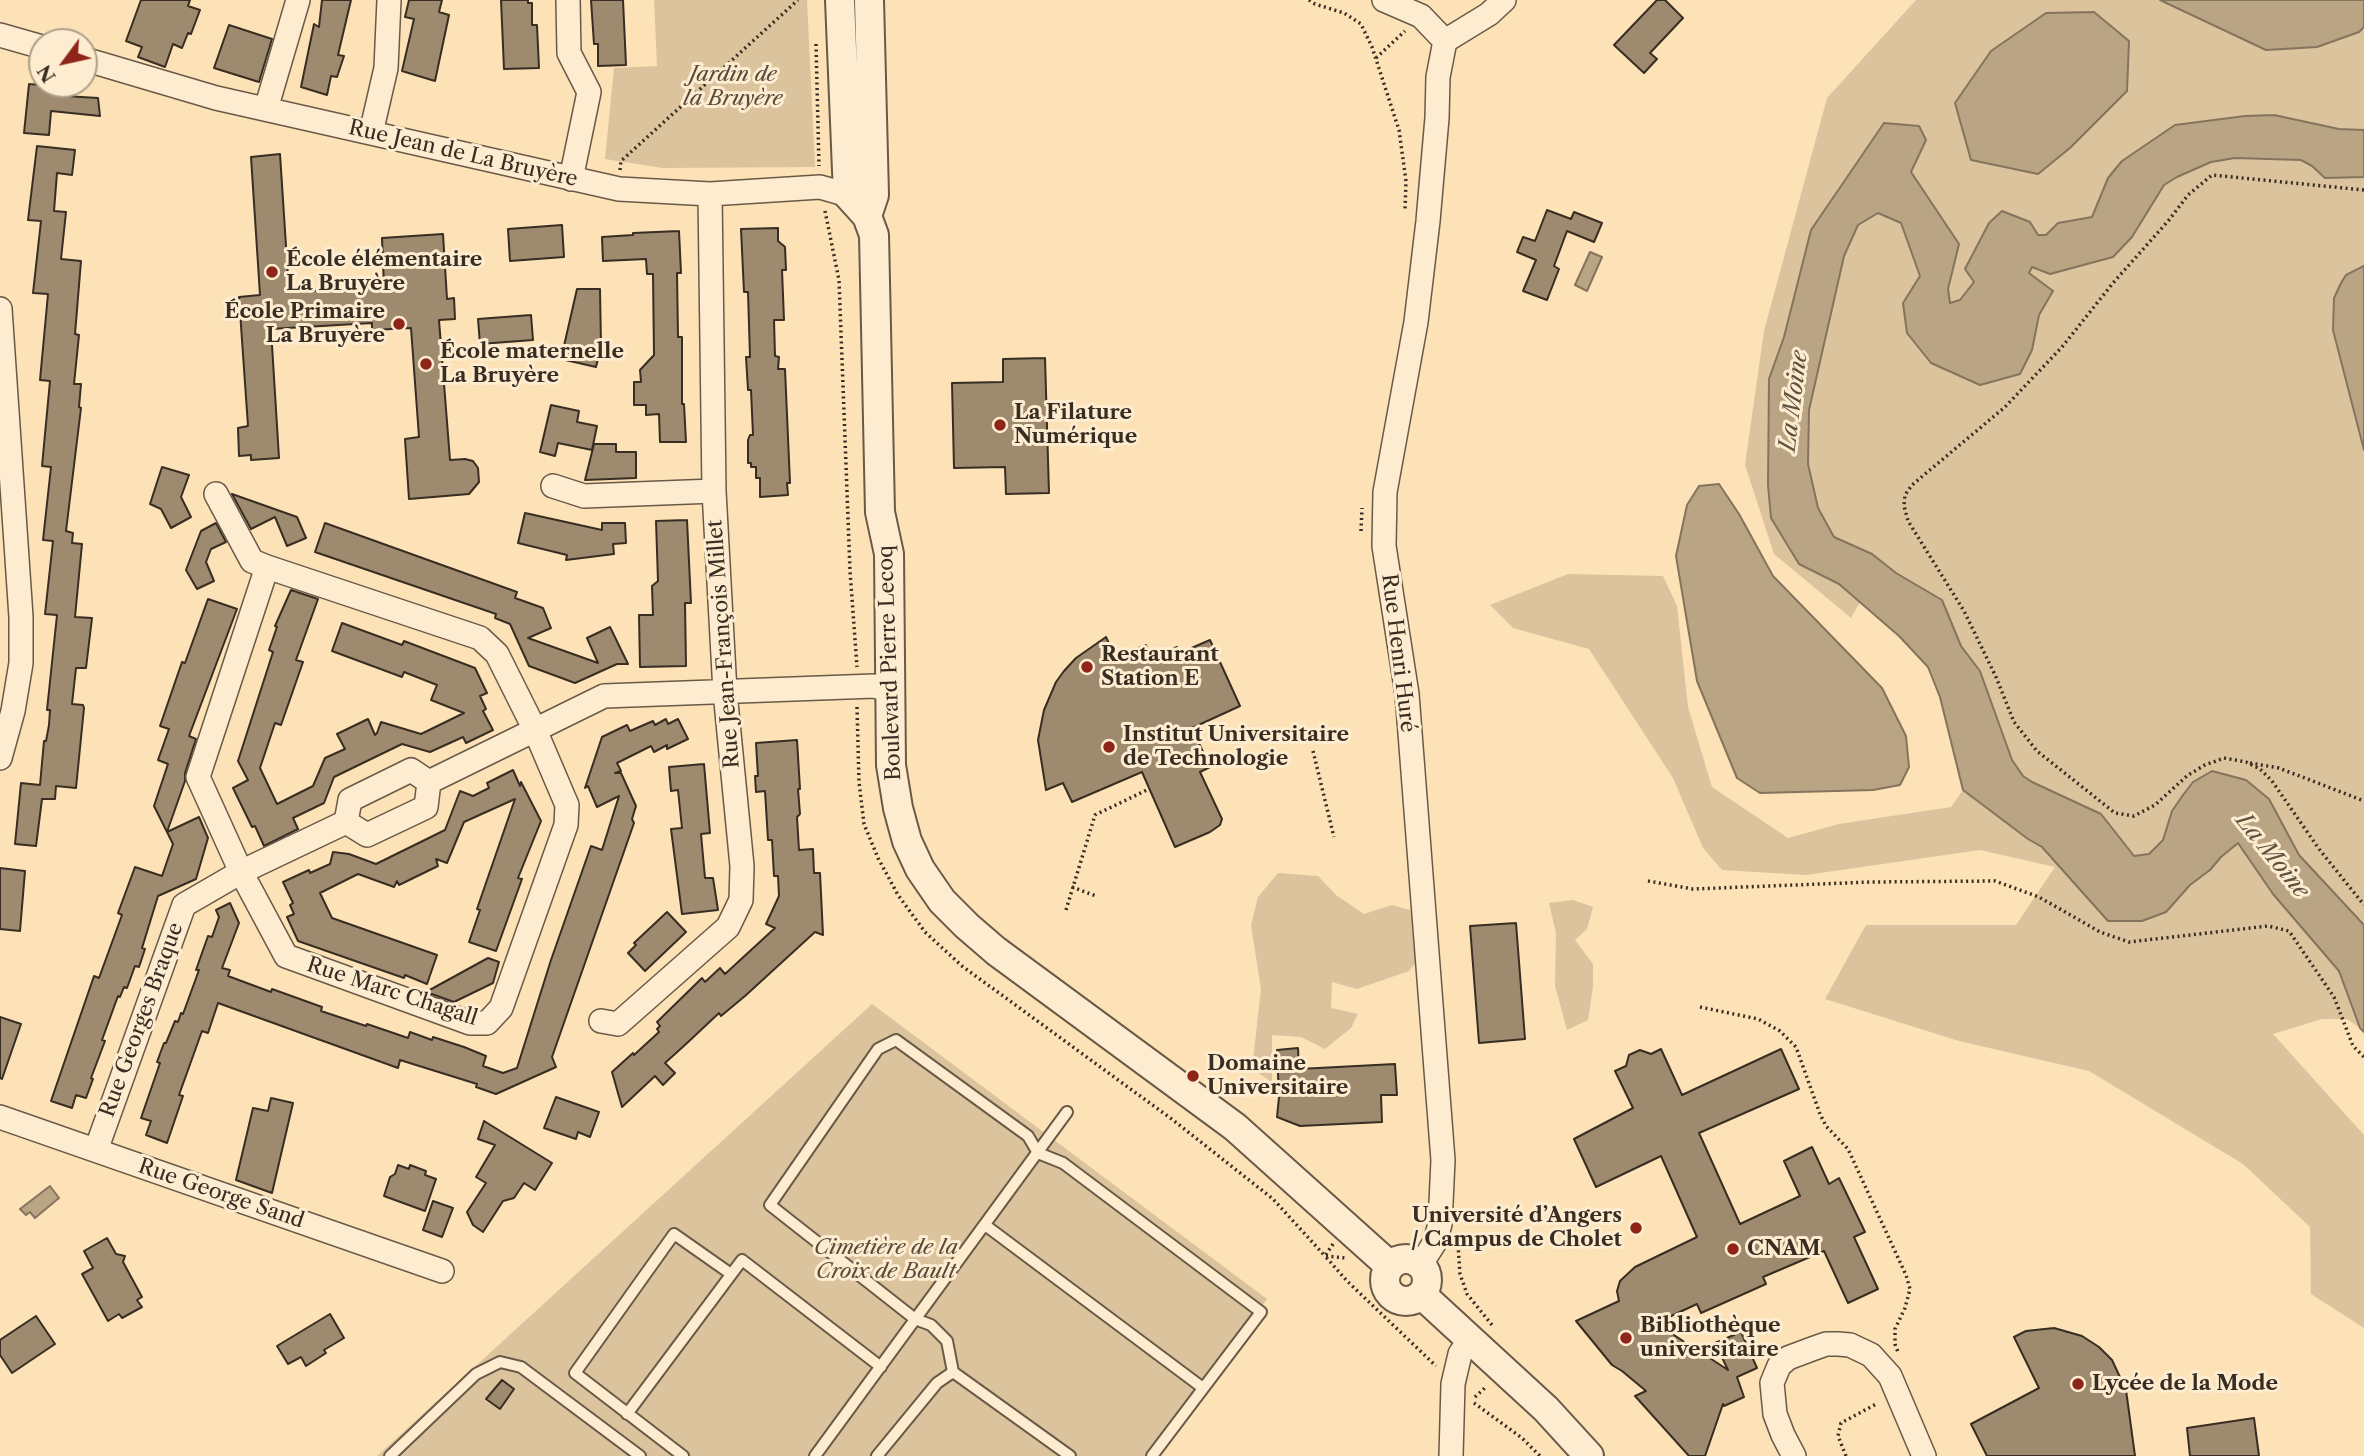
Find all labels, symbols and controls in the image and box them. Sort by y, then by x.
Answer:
north arrow [28,28,98,98]
text: N [33,60,61,87]
park label: Jardin de la Bruyère [683,62,783,112]
street label: Rue Jean de La Bruyère [346,115,580,193]
place label: École élémentaire La Bruyère [286,247,482,297]
marker: École élémentaire La Bruyère [264,264,280,280]
place label: École Primaire La Bruyère [224,299,385,349]
marker: École Primaire La Bruyère [391,316,407,332]
place label: École maternelle La Bruyère [440,339,624,389]
water label: La Moine [1774,349,1814,453]
marker: École maternelle La Bruyère [418,356,434,372]
place label: La Filature Numérique [1014,400,1137,450]
marker: La Filature Numérique [992,417,1008,433]
street label: Rue Jean-François Millet [703,519,745,769]
street label: Boulevard Pierre Lecoq [873,545,907,781]
street label: Rue Henri Huré [1376,572,1420,734]
place label: Restaurant Station E [1101,642,1219,692]
marker: Restaurant Station E [1079,659,1095,675]
place label: Institut Universitaire de Technologie [1123,722,1349,772]
marker: Institut Universitaire de Technologie [1101,739,1117,755]
water label: La Moine [2229,808,2315,904]
street label: Rue Georges Braque [95,919,189,1121]
street label: Rue Marc Chagall [303,953,481,1031]
place label: Domaine Universitaire [1207,1051,1348,1101]
marker: Domaine Universitaire [1185,1068,1201,1084]
street label: Rue George Sand [135,1154,307,1234]
place label: Université d’Angers / Campus de Cholet [1411,1203,1622,1253]
marker: Université d’Angers / Campus de Cholet [1628,1220,1644,1236]
park label: Cimetière de la Croix de Bault [814,1235,958,1285]
place label: CNAM [1747,1236,1821,1262]
marker: CNAM [1725,1241,1741,1257]
place label: Bibliothèque universitaire [1640,1313,1781,1363]
marker: Bibliothèque universitaire [1618,1330,1634,1346]
place label: Lycée de la Mode [2092,1371,2278,1397]
marker: Lycée de la Mode [2070,1376,2086,1392]

